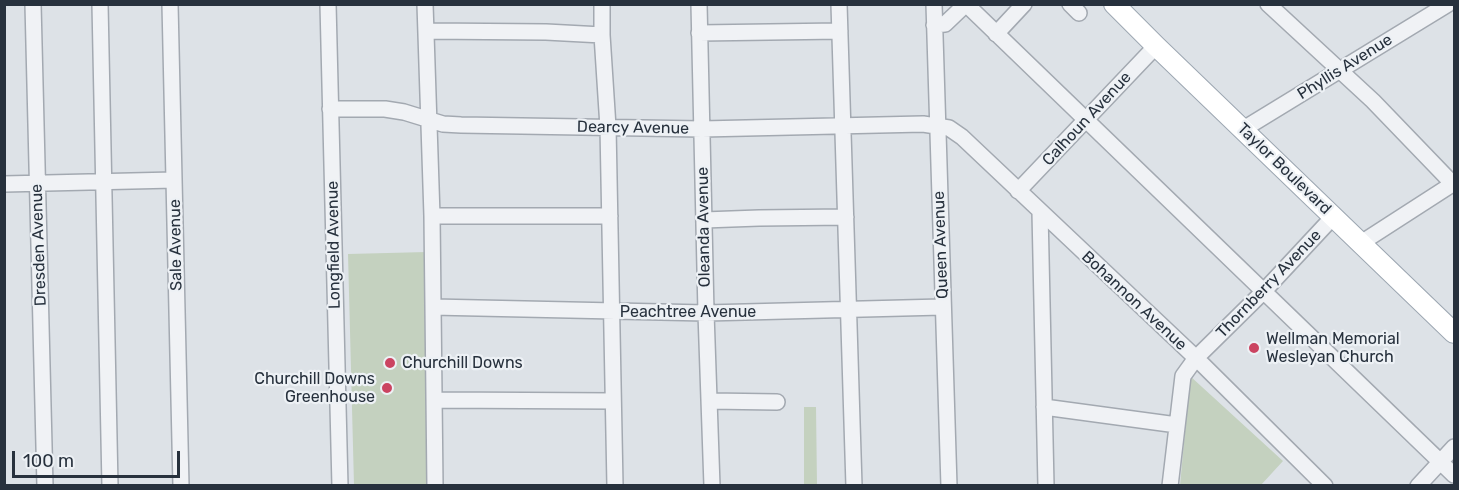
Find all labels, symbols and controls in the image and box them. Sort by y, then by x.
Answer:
street label: Phyllis Avenue [1294,30,1396,104]
street label: Calhoun Avenue [1039,68,1135,170]
street label: Dearcy Avenue [577,117,689,139]
street label: Taylor Boulevard [1233,119,1335,219]
street label: Oleanda Avenue [693,167,715,287]
street label: Longfield Avenue [323,181,345,309]
street label: Dresden Avenue [27,184,51,306]
street label: Queen Avenue [930,191,952,299]
street label: Sale Avenue [166,199,186,291]
street label: Thornberry Avenue [1212,226,1326,342]
street label: Bohannon Avenue [1077,247,1191,355]
street label: Peachtree Avenue [620,302,756,322]
place label: Wellman Memorial Wesleyan Church [1266,329,1400,367]
marker: Wellman Memorial Wesleyan Church [1247,341,1261,355]
place label: Churchill Downs [402,353,523,373]
marker: Churchill Downs [383,356,397,370]
place label: Churchill Downs Greenhouse [254,369,375,407]
marker: Churchill Downs Greenhouse [380,381,394,395]
scale bar [15,439,183,477]
text: 100 m [23,450,74,472]

